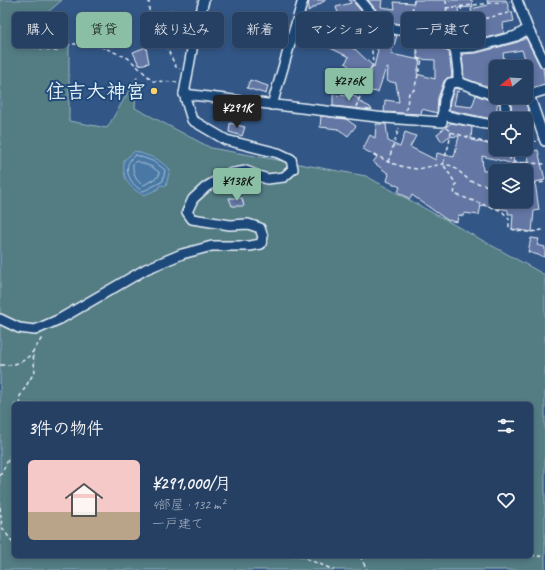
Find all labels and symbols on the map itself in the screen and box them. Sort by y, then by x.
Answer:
north arrow [489,60,533,104]
pin: ¥276K [321,68,377,102]
place label: 住吉大神宮 [46,79,146,104]
marker: 住吉大神宮 [149,86,159,96]
pin: ¥291K [209,95,265,129]
pin: ¥138K [209,168,265,202]

